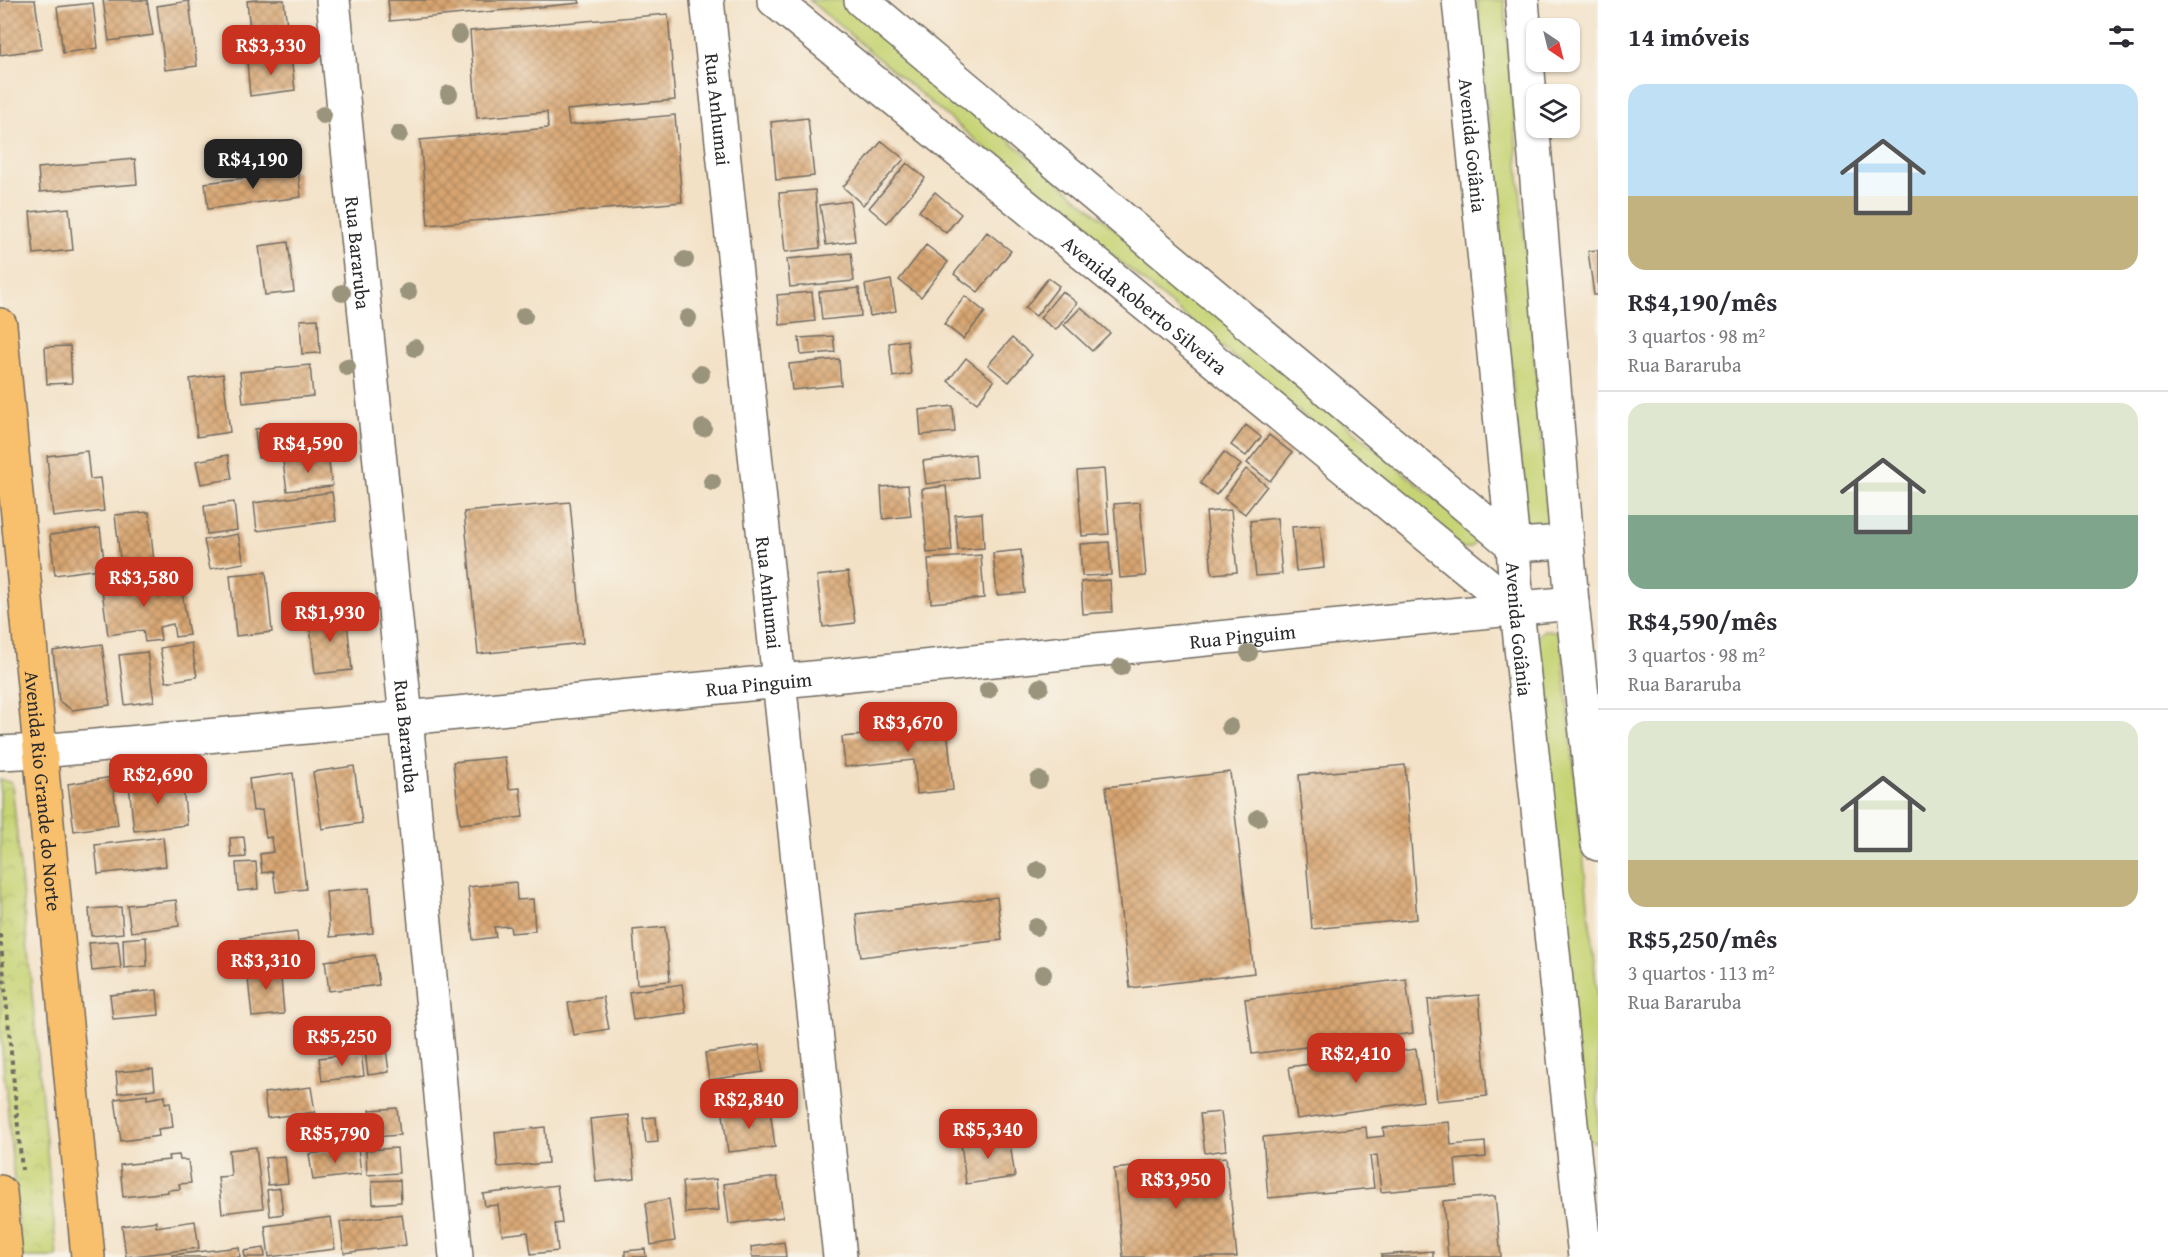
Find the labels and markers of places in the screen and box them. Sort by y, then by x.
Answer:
pin: R$3,330 [216,25,326,76]
pin: R$4,190 [198,139,308,190]
pin: R$4,590 [253,423,363,474]
pin: R$3,580 [89,557,199,608]
pin: R$1,930 [275,592,385,643]
pin: R$3,670 [853,702,963,753]
pin: R$2,690 [103,754,213,805]
pin: R$3,310 [211,940,321,991]
pin: R$5,250 [287,1016,397,1067]
pin: R$2,410 [1301,1033,1411,1084]
pin: R$2,840 [694,1079,804,1130]
pin: R$5,340 [933,1109,1043,1160]
pin: R$5,790 [280,1113,390,1164]
pin: R$3,950 [1121,1159,1231,1210]

